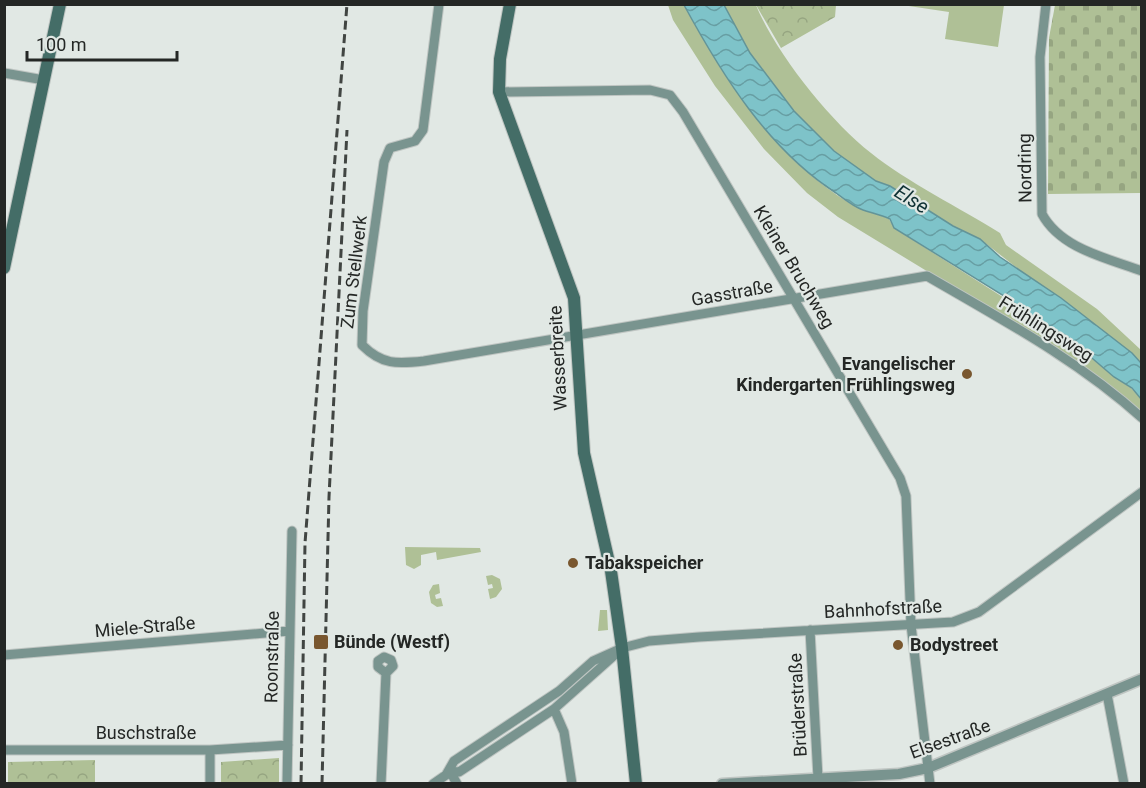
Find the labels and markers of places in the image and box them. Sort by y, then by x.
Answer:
place label: Evangelischer Kindergarten Frühlingsweg [736,353,955,395]
marker: Evangelischer Kindergarten Frühlingsweg [960,367,974,381]
place label: Tabakspeicher [585,552,704,573]
marker: Tabakspeicher [566,556,580,570]
place label: Bünde (Westf) [334,631,450,653]
marker: Bünde (Westf) [312,633,330,651]
place label: Bodystreet [910,634,998,655]
marker: Bodystreet [891,638,905,652]

